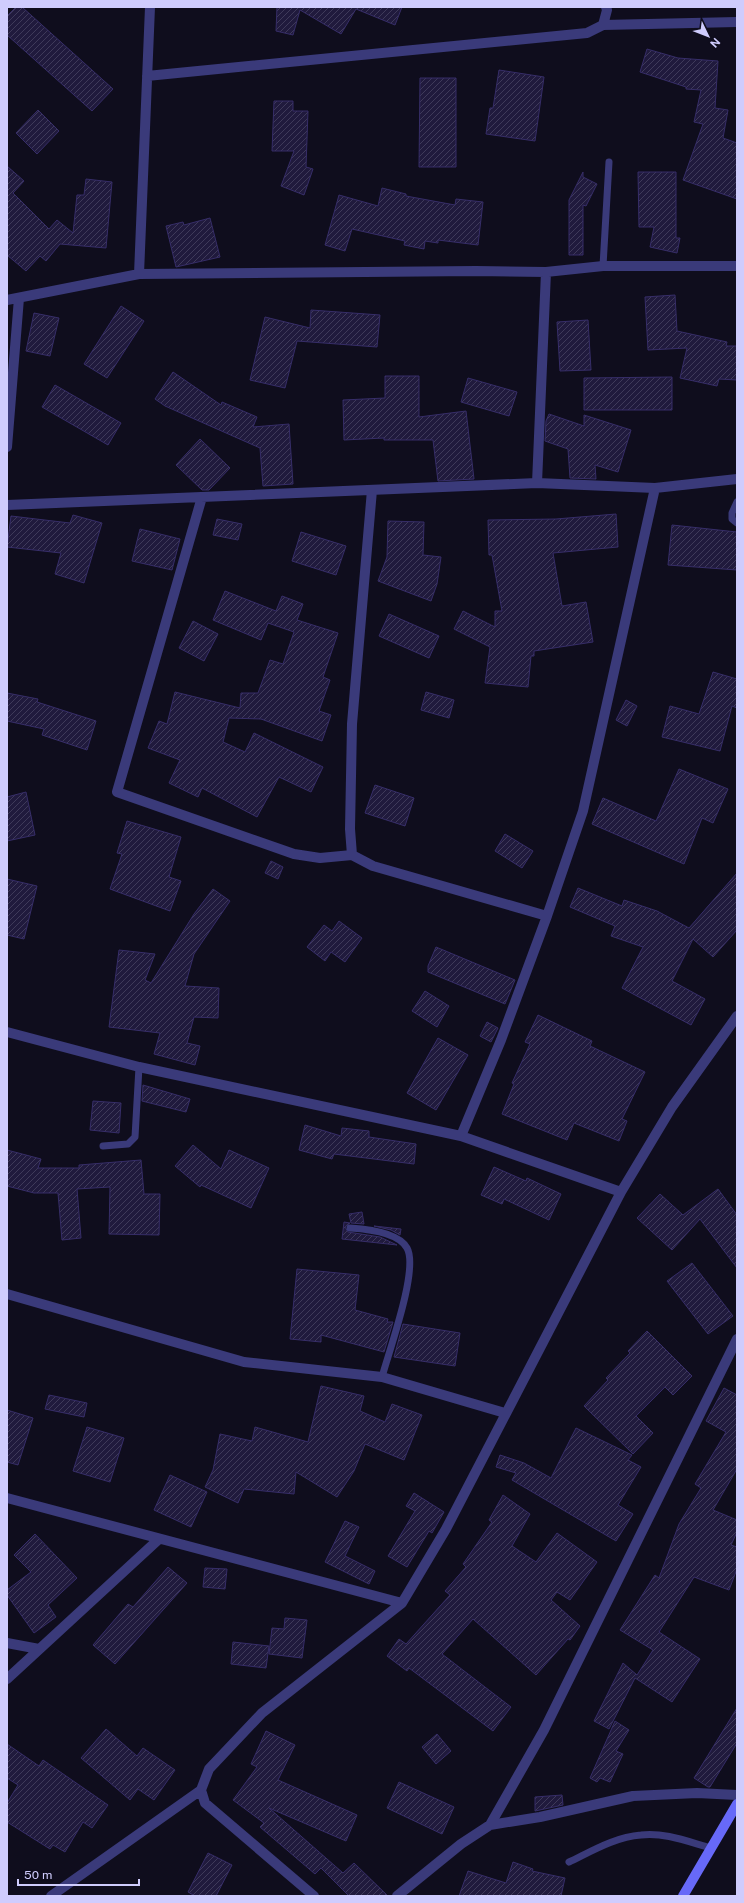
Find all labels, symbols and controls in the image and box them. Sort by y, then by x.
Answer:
north arrow [688,16,728,56]
text: N [708,36,723,50]
scale bar [18,1861,139,1887]
text: 50 m [24,1868,52,1882]

